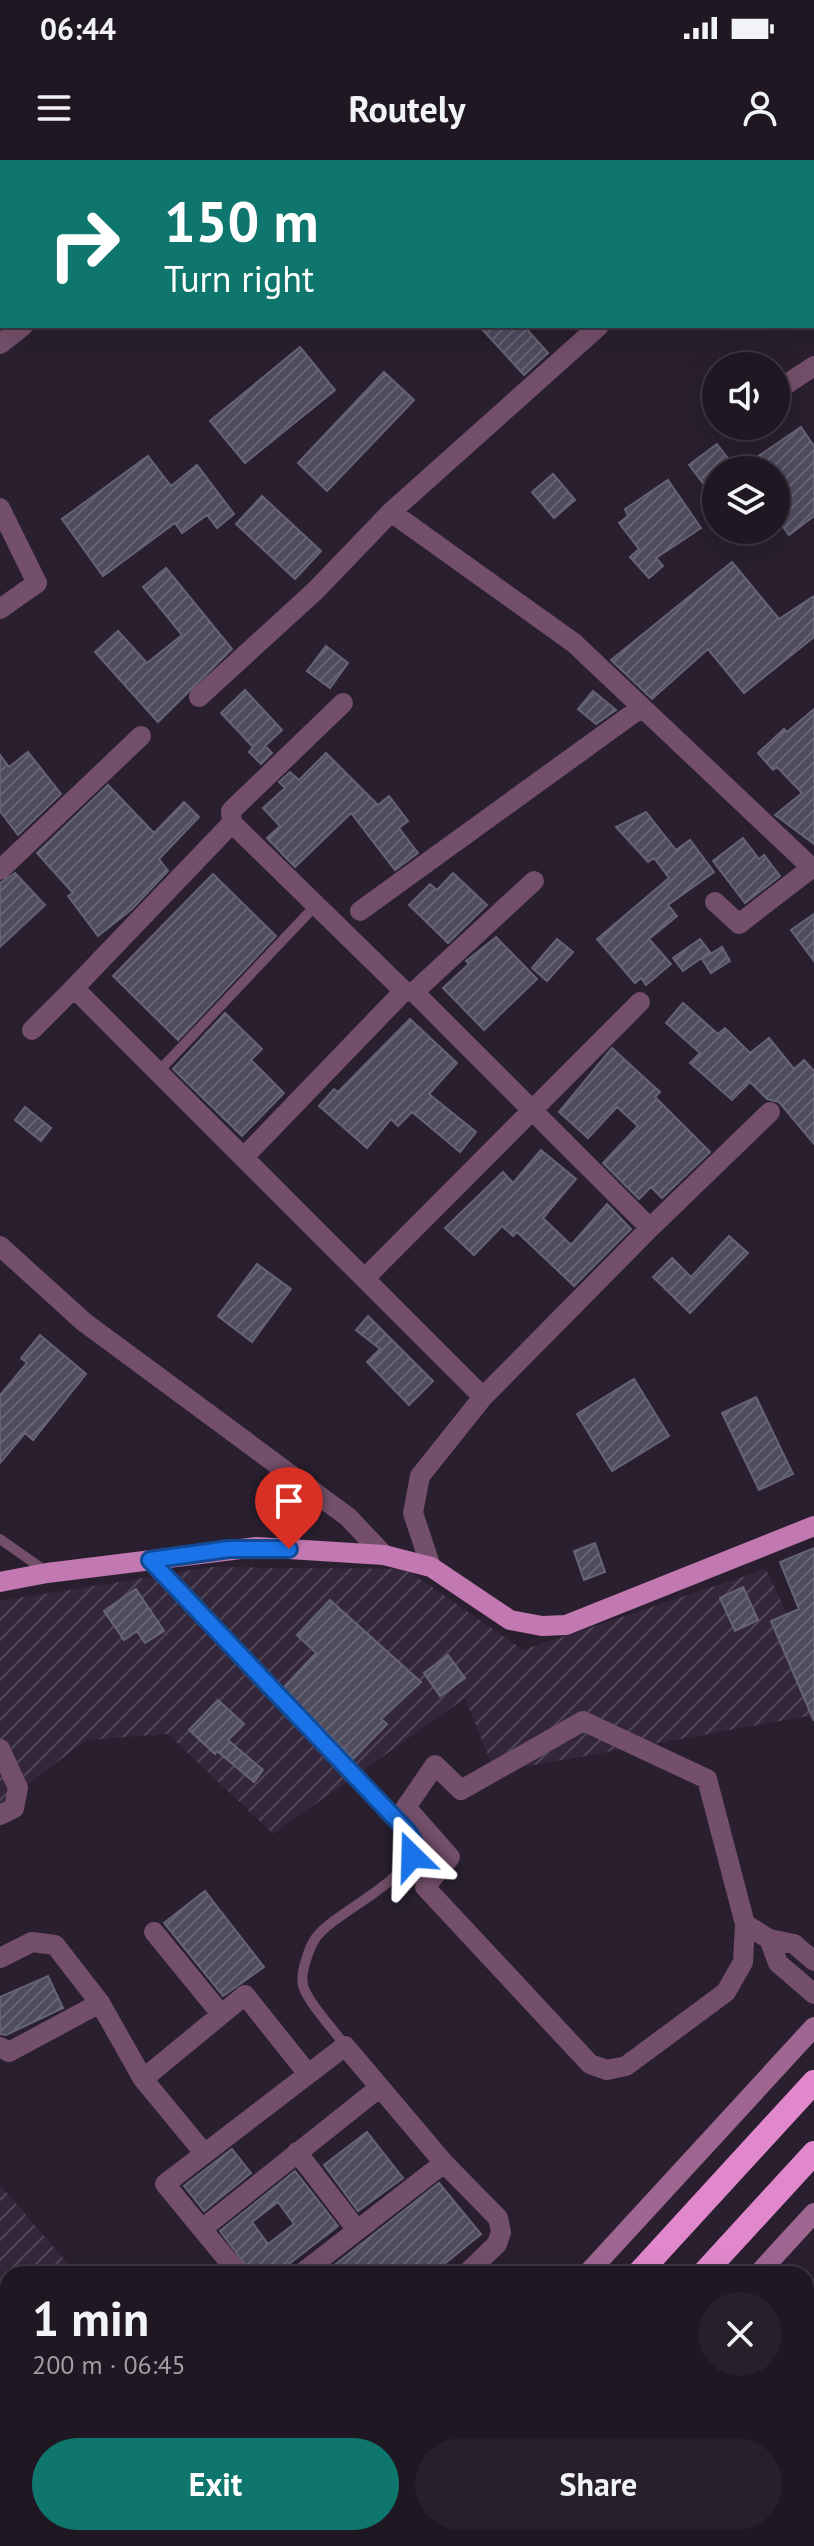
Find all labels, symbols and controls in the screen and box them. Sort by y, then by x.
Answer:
text: 06:44 [40,9,116,48]
text: Routely [348,85,466,132]
icon: menu [32,86,76,130]
icon: person [738,86,782,130]
text: 150 m [164,185,319,257]
icon: right [32,192,136,296]
text: Turn right [164,255,314,302]
map controls [702,352,790,544]
button: sound [702,352,790,440]
button: layers [702,456,790,544]
pin [255,1467,323,1549]
icon: arrive [267,1479,311,1523]
position arrow [370,1814,454,1898]
text: 1 min [32,2287,149,2349]
button: close [698,2292,782,2376]
text: 200 m · 06:45 [32,2348,186,2381]
button: Exit [32,2438,399,2530]
button: Share [415,2438,782,2530]

